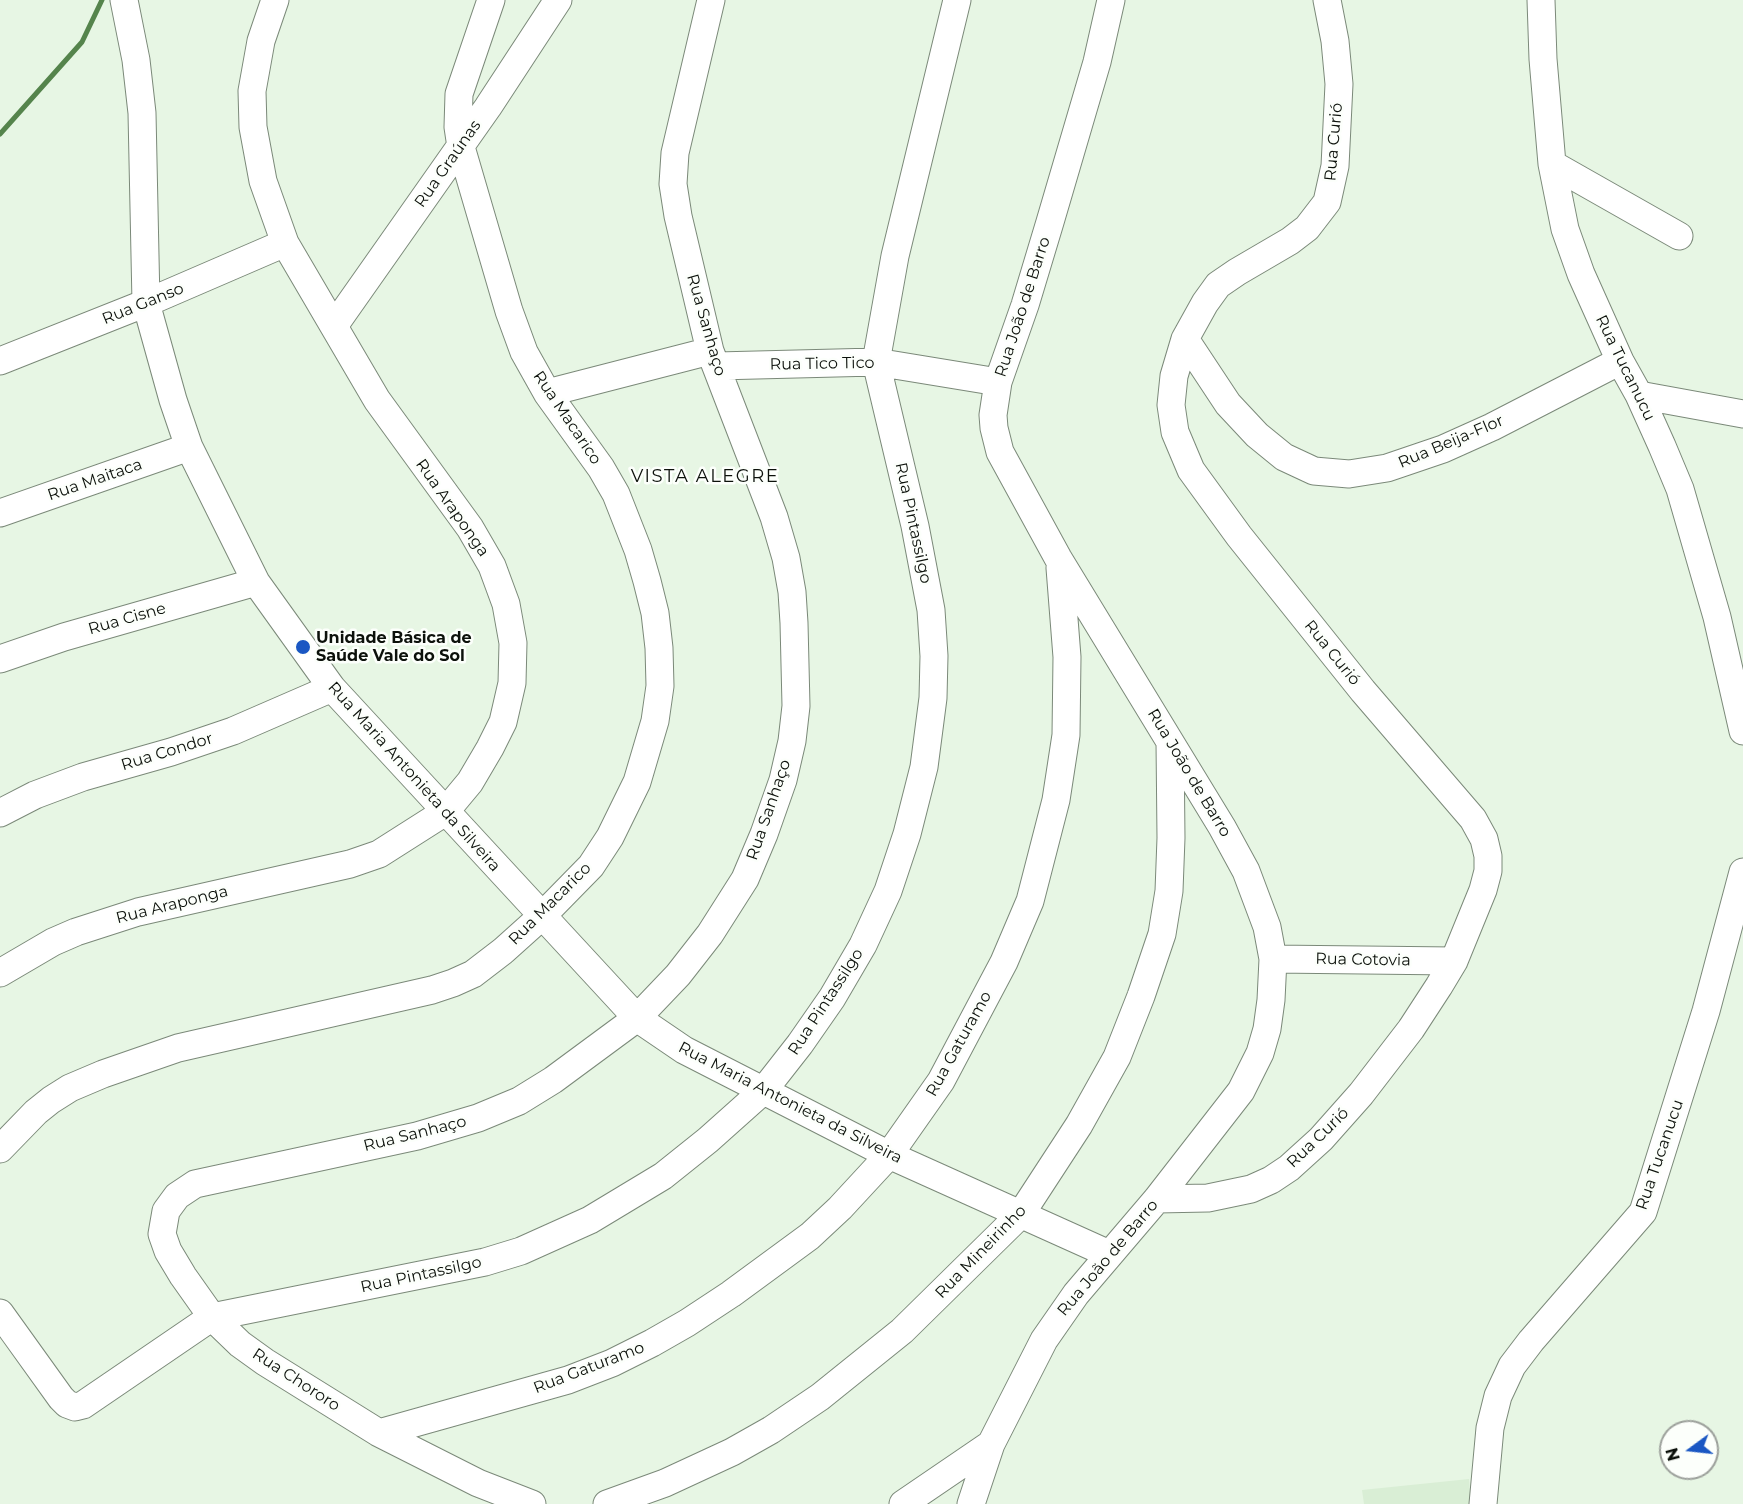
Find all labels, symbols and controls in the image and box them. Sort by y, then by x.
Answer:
street label: Rua Curió [1321,102,1347,182]
street label: Rua Graúnas [411,117,485,211]
street label: Rua João de Barro [991,234,1055,380]
street label: Rua Sanhaço [682,272,730,378]
street label: Rua Ganso [99,279,187,329]
street label: Rua Tucanucu [1591,312,1659,424]
street label: Rua Tico Tico [769,353,875,375]
street label: Rua Macarico [529,368,605,468]
street label: Rua Beija-Flor [1395,411,1507,473]
street label: Rua Maitaca [45,455,145,505]
street label: Rua Araponga [411,456,493,560]
street label: Rua Pintassilgo [891,461,935,585]
district label: VISTA ALEGRE [631,466,779,488]
street label: Rua Cisne [86,599,168,639]
street label: Rua Curió [1300,616,1364,690]
place label: Unidade Básica de Saúde Vale do Sol [316,628,472,666]
marker: Unidade Básica de Saúde Vale do Sol [294,638,312,656]
street label: Rua Maria Antonieta da Silveira [324,678,504,876]
street label: Rua João de Barro [1143,705,1235,841]
street label: Rua Condor [119,729,215,775]
street label: Rua Sanhaço [743,757,795,863]
street label: Rua Macarico [505,859,595,949]
street label: Rua Araponga [114,882,230,928]
street label: Rua Pintassilgo [784,945,868,1059]
street label: Rua Cotovia [1315,950,1411,970]
street label: Rua Gaturamo [922,988,996,1100]
street label: Rua Maria Antonieta da Silveira [675,1038,905,1168]
street label: Rua Tucanucu [1632,1097,1688,1213]
street label: Rua Curió [1283,1104,1353,1172]
street label: Rua Sanhaço [362,1112,468,1156]
street label: Rua João de Barro [1054,1196,1162,1320]
street label: Rua Mineirinho [932,1201,1030,1303]
street label: Rua Pintassilgo [359,1253,483,1297]
street label: Rua Gaturamo [531,1338,647,1398]
street label: Rua Chororo [249,1345,343,1415]
north arrow [1659,1420,1719,1480]
text: N [1662,1446,1684,1463]

